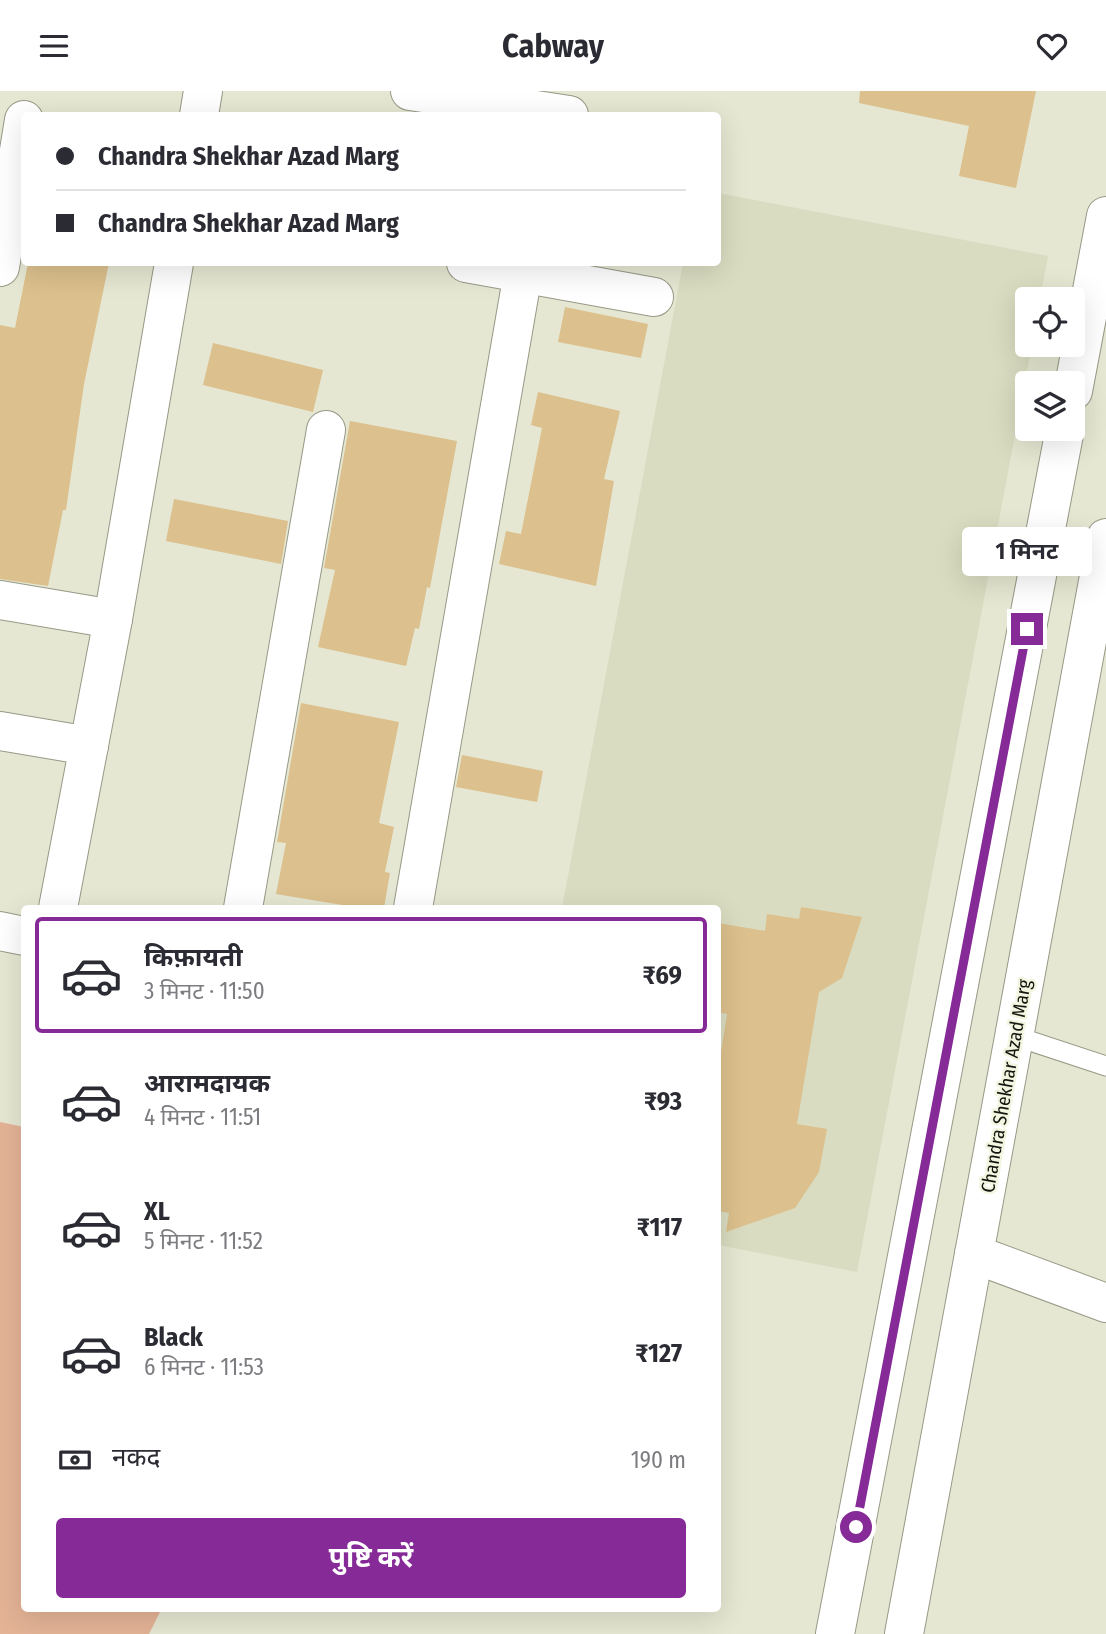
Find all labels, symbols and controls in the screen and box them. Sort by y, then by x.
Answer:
icon: menu [35,27,73,65]
text: Cabway [502,27,604,65]
icon: heart [1033,27,1071,65]
text: Chandra Shekhar Azad Marg [98,141,399,172]
text: Chandra Shekhar Azad Marg [98,208,399,239]
map controls [1015,287,1085,441]
button: locate [1015,287,1085,357]
button: layers [1015,371,1085,441]
callout: 1 मिनट [962,527,1092,577]
text: 1 मिनट [996,537,1058,565]
route end [1011,613,1043,645]
text: किफ़ायती [144,942,243,973]
icon: car [60,944,123,1007]
text: ₹69 [643,960,682,991]
text: 3 मिनट · 11:50 [144,977,265,1005]
street label: Chandra Shekhar Azad Marg [976,977,1036,1194]
text: आरामदायक [144,1068,270,1099]
icon: car [60,1070,123,1133]
text: ₹93 [644,1086,682,1117]
text: 4 मिनट · 11:51 [144,1103,261,1131]
icon: car [60,1196,123,1259]
text: XL [144,1196,170,1227]
text: ₹117 [637,1212,682,1243]
text: 5 मिनट · 11:52 [144,1227,263,1255]
icon: car [60,1322,123,1385]
text: Black [144,1322,203,1353]
text: ₹127 [635,1338,682,1369]
text: 6 मिनट · 11:53 [144,1353,264,1381]
icon: cash [56,1441,94,1479]
text: नकद [112,1442,160,1473]
text: 190 m [631,1446,686,1474]
route start [840,1511,872,1543]
button: पुष्टि करें [56,1518,686,1598]

